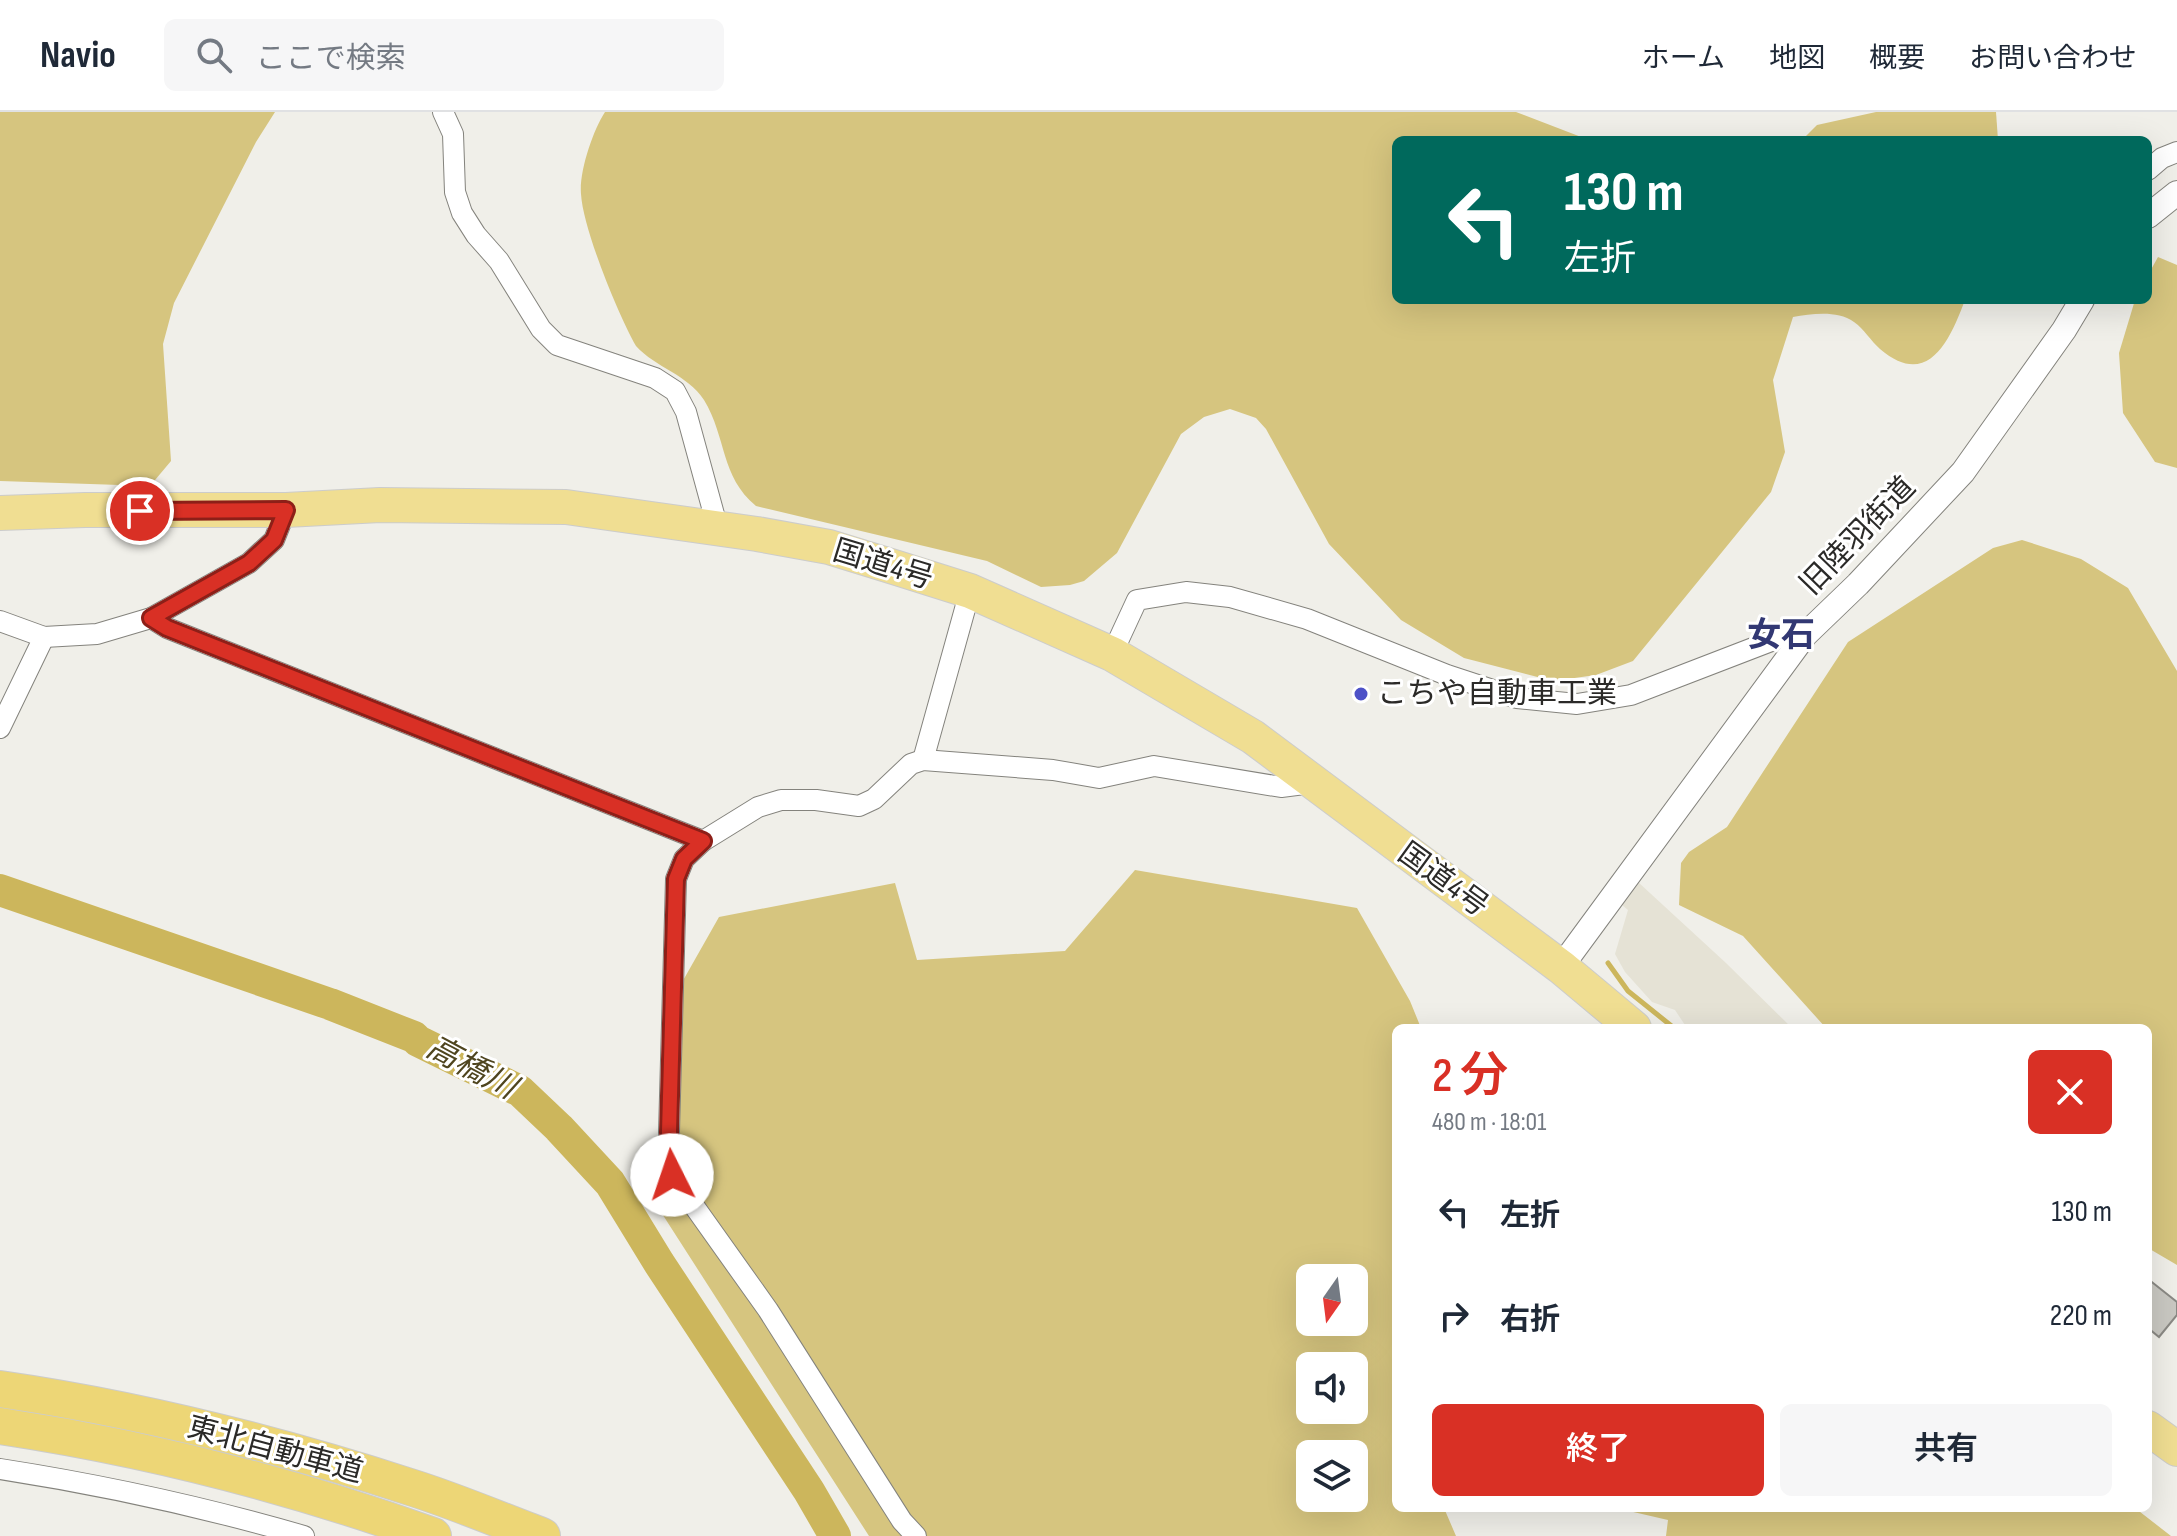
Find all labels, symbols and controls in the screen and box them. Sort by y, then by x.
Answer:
search box [164,19,724,91]
text: Navio [40,33,116,78]
icon: search [192,33,236,77]
text: ここで検索 [256,41,406,77]
text: ホーム [1642,42,1725,75]
text: 地図 [1769,42,1825,75]
text: 概要 [1869,42,1925,75]
text: お問い合わせ [1969,42,2137,75]
text: 130 m [1564,160,1684,227]
icon: left [1432,168,1536,272]
text: 左折 [1564,238,1636,281]
street label: 旧陸羽街道 [1793,470,1923,602]
pin [106,477,174,545]
icon: arrive [118,489,162,533]
street label: 国道4号 [829,533,937,597]
district label: 女石 [1747,615,1815,656]
place label: こちや自動車工業 [1377,676,1617,712]
marker: こちや自動車工業 [1352,685,1370,703]
street label: 国道4号 [1391,835,1495,925]
water label: 高橋川 [419,1028,525,1109]
text: 2 分 [1432,1048,1508,1105]
button: close [2028,1050,2112,1134]
text: 480 m · 18:01 [1432,1107,1546,1138]
position arrow [630,1133,714,1217]
icon: left [1432,1190,1476,1234]
text: 130 m [2052,1194,2112,1230]
text: 左折 [1500,1198,1560,1234]
north arrow [1296,1264,1368,1336]
map controls [1296,1264,1368,1512]
icon: right [1432,1294,1476,1338]
text: 220 m [2050,1298,2112,1334]
text: 右折 [1500,1302,1560,1338]
button: sound [1296,1352,1368,1424]
button: 終了 [1432,1404,1764,1496]
button: 共有 [1780,1404,2112,1496]
street label: 東北自動車道 [183,1409,367,1491]
button: layers [1296,1440,1368,1512]

